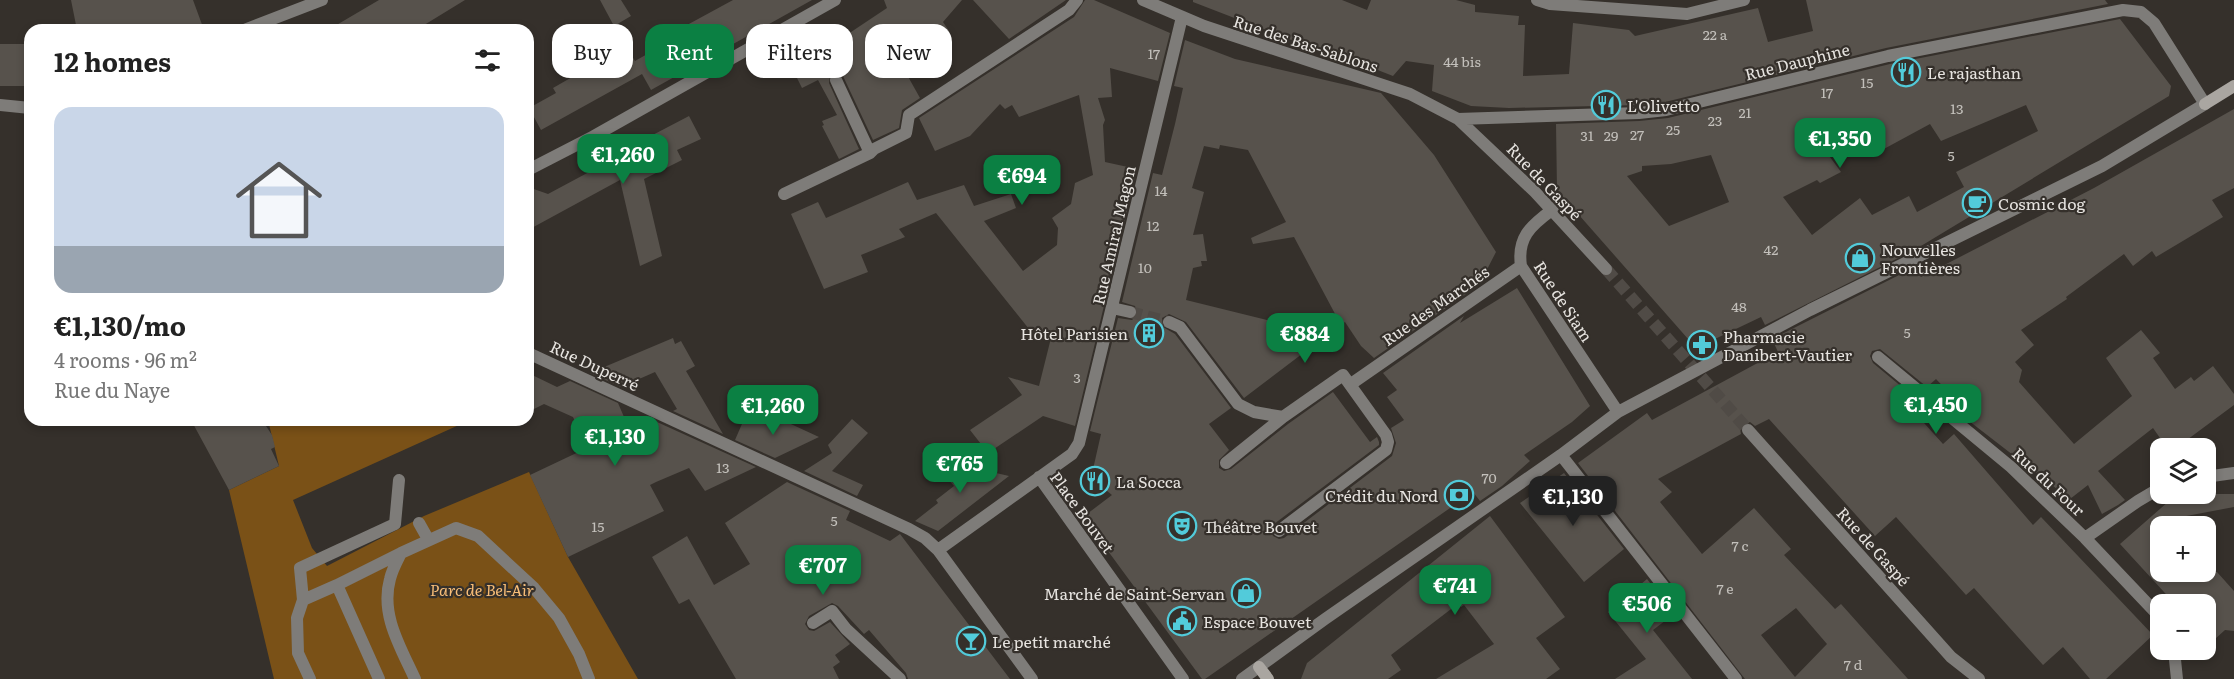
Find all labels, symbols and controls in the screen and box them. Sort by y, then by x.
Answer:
street label: Rue des Bas-Sablons [1230,8,1382,78]
chip: Buy [552,24,633,78]
chip: Rent [645,24,734,78]
chip: Filters [746,24,853,78]
chip: New [865,24,952,78]
house number: 22 a [1703,24,1728,44]
street label: Rue Dauphine [1742,36,1852,86]
text: 12 homes [54,41,171,80]
house number: 17 [1148,43,1160,63]
icon: filters [471,44,504,77]
house number: 44 bis [1443,51,1481,71]
restaurant icon: Le rajasthan [1890,56,1922,88]
place label: Le rajasthan [1927,60,2021,84]
house number: 15 [1861,72,1873,92]
house number: 17 [1821,82,1833,102]
restaurant icon: L'Olivetto [1590,89,1622,121]
place label: L'Olivetto [1627,93,1700,117]
house number: 13 [1950,98,1964,118]
house number: 21 [1739,102,1752,122]
house number: 23 [1708,110,1722,130]
pin: €1,350 [1791,118,1889,169]
house number: 25 [1666,119,1680,139]
text: €1,350 [1809,122,1871,152]
house number: 27 [1630,124,1644,144]
house number: 31 [1580,125,1594,145]
house number: 29 [1604,125,1618,145]
pin: €1,260 [574,134,672,185]
street label: Rue de Gaspé [1502,137,1588,225]
text: €1,260 [591,138,655,168]
house number: 5 [1947,145,1955,165]
icon: home [225,146,333,254]
pin: €694 [986,155,1058,206]
text: €694 [997,159,1047,189]
street label: Rue Amiral Magon [1085,163,1141,307]
house number: 14 [1155,180,1168,200]
cafe icon: Cosmic dog [1961,187,1993,219]
place label: Cosmic dog [1998,191,2086,215]
house number: 12 [1147,215,1159,235]
place label: Nouvelles Frontières [1881,237,1960,279]
house number: 42 [1764,239,1778,259]
shop icon: Nouvelles Frontières [1844,242,1876,274]
street label: Rue de Siam [1529,256,1600,347]
house number: 10 [1138,257,1152,277]
street label: Rue des Marchés [1377,259,1493,351]
house number: 48 [1731,296,1747,316]
text: €1,130/mo [54,305,186,344]
pin: €884 [1269,313,1341,364]
building icon: Hôtel Parisien [1133,317,1165,349]
text: €884 [1280,317,1330,347]
place label: Hôtel Parisien [1020,321,1128,345]
house number: 5 [1903,322,1911,342]
place label: Pharmacie Danibert-Vautier [1723,324,1853,366]
pharmacy icon: Pharmacie Danibert-Vautier [1686,329,1718,361]
street label: Rue Duperré [546,334,644,396]
text: 4 rooms · 96 m² [54,344,197,374]
house number: 3 [1073,367,1081,387]
text: Rue du Naye [54,374,170,404]
pin: €1,450 [1887,384,1985,435]
pin: €1,260 [724,385,822,436]
text: €1,450 [1904,388,1968,418]
text: €1,260 [741,389,805,419]
pin: €1,130 [566,416,664,467]
text: €1,130 [585,420,645,450]
map controls [2150,438,2216,660]
button: layers [2150,438,2216,504]
street label: Rue du Four [2007,441,2091,521]
pin: €765 [924,443,996,494]
text: €765 [937,447,984,477]
house number: 13 [716,457,730,477]
restaurant icon: La Socca [1079,465,1111,497]
street label: Place Bouvet [1045,466,1121,558]
house number: 70 [1481,467,1497,487]
place label: La Socca [1116,469,1182,493]
pin: €1,130 [1524,476,1622,527]
bank icon: Crédit du Nord [1443,479,1475,511]
text: €1,130 [1543,480,1603,510]
place label: Crédit du Nord [1325,483,1438,507]
street label: Rue de Gaspé [1832,501,1916,591]
house number: 5 [830,510,838,530]
theatre icon: Théâtre Bouvet [1166,510,1198,542]
place label: Théâtre Bouvet [1203,514,1318,538]
house number: 15 [592,516,604,536]
button: + [2150,516,2216,582]
house number: 7 c [1732,535,1748,555]
pin: €707 [787,545,859,596]
text: €707 [799,549,847,579]
pin: €741 [1419,565,1491,616]
text: €741 [1433,569,1477,599]
park label: Parc de Bel-Air [430,577,534,601]
shop icon: Marché de Saint-Servan [1230,577,1262,609]
house number: 7 e [1716,578,1734,598]
place label: Marché de Saint-Servan [1044,581,1225,605]
pin: €506 [1611,583,1683,634]
text: €506 [1623,587,1671,617]
button: − [2150,594,2216,660]
public building icon: Espace Bouvet [1166,605,1198,637]
place label: Espace Bouvet [1203,609,1312,633]
bar icon: Le petit marché [955,625,987,657]
place label: Le petit marché [992,629,1111,653]
house number: 7 d [1844,654,1863,674]

